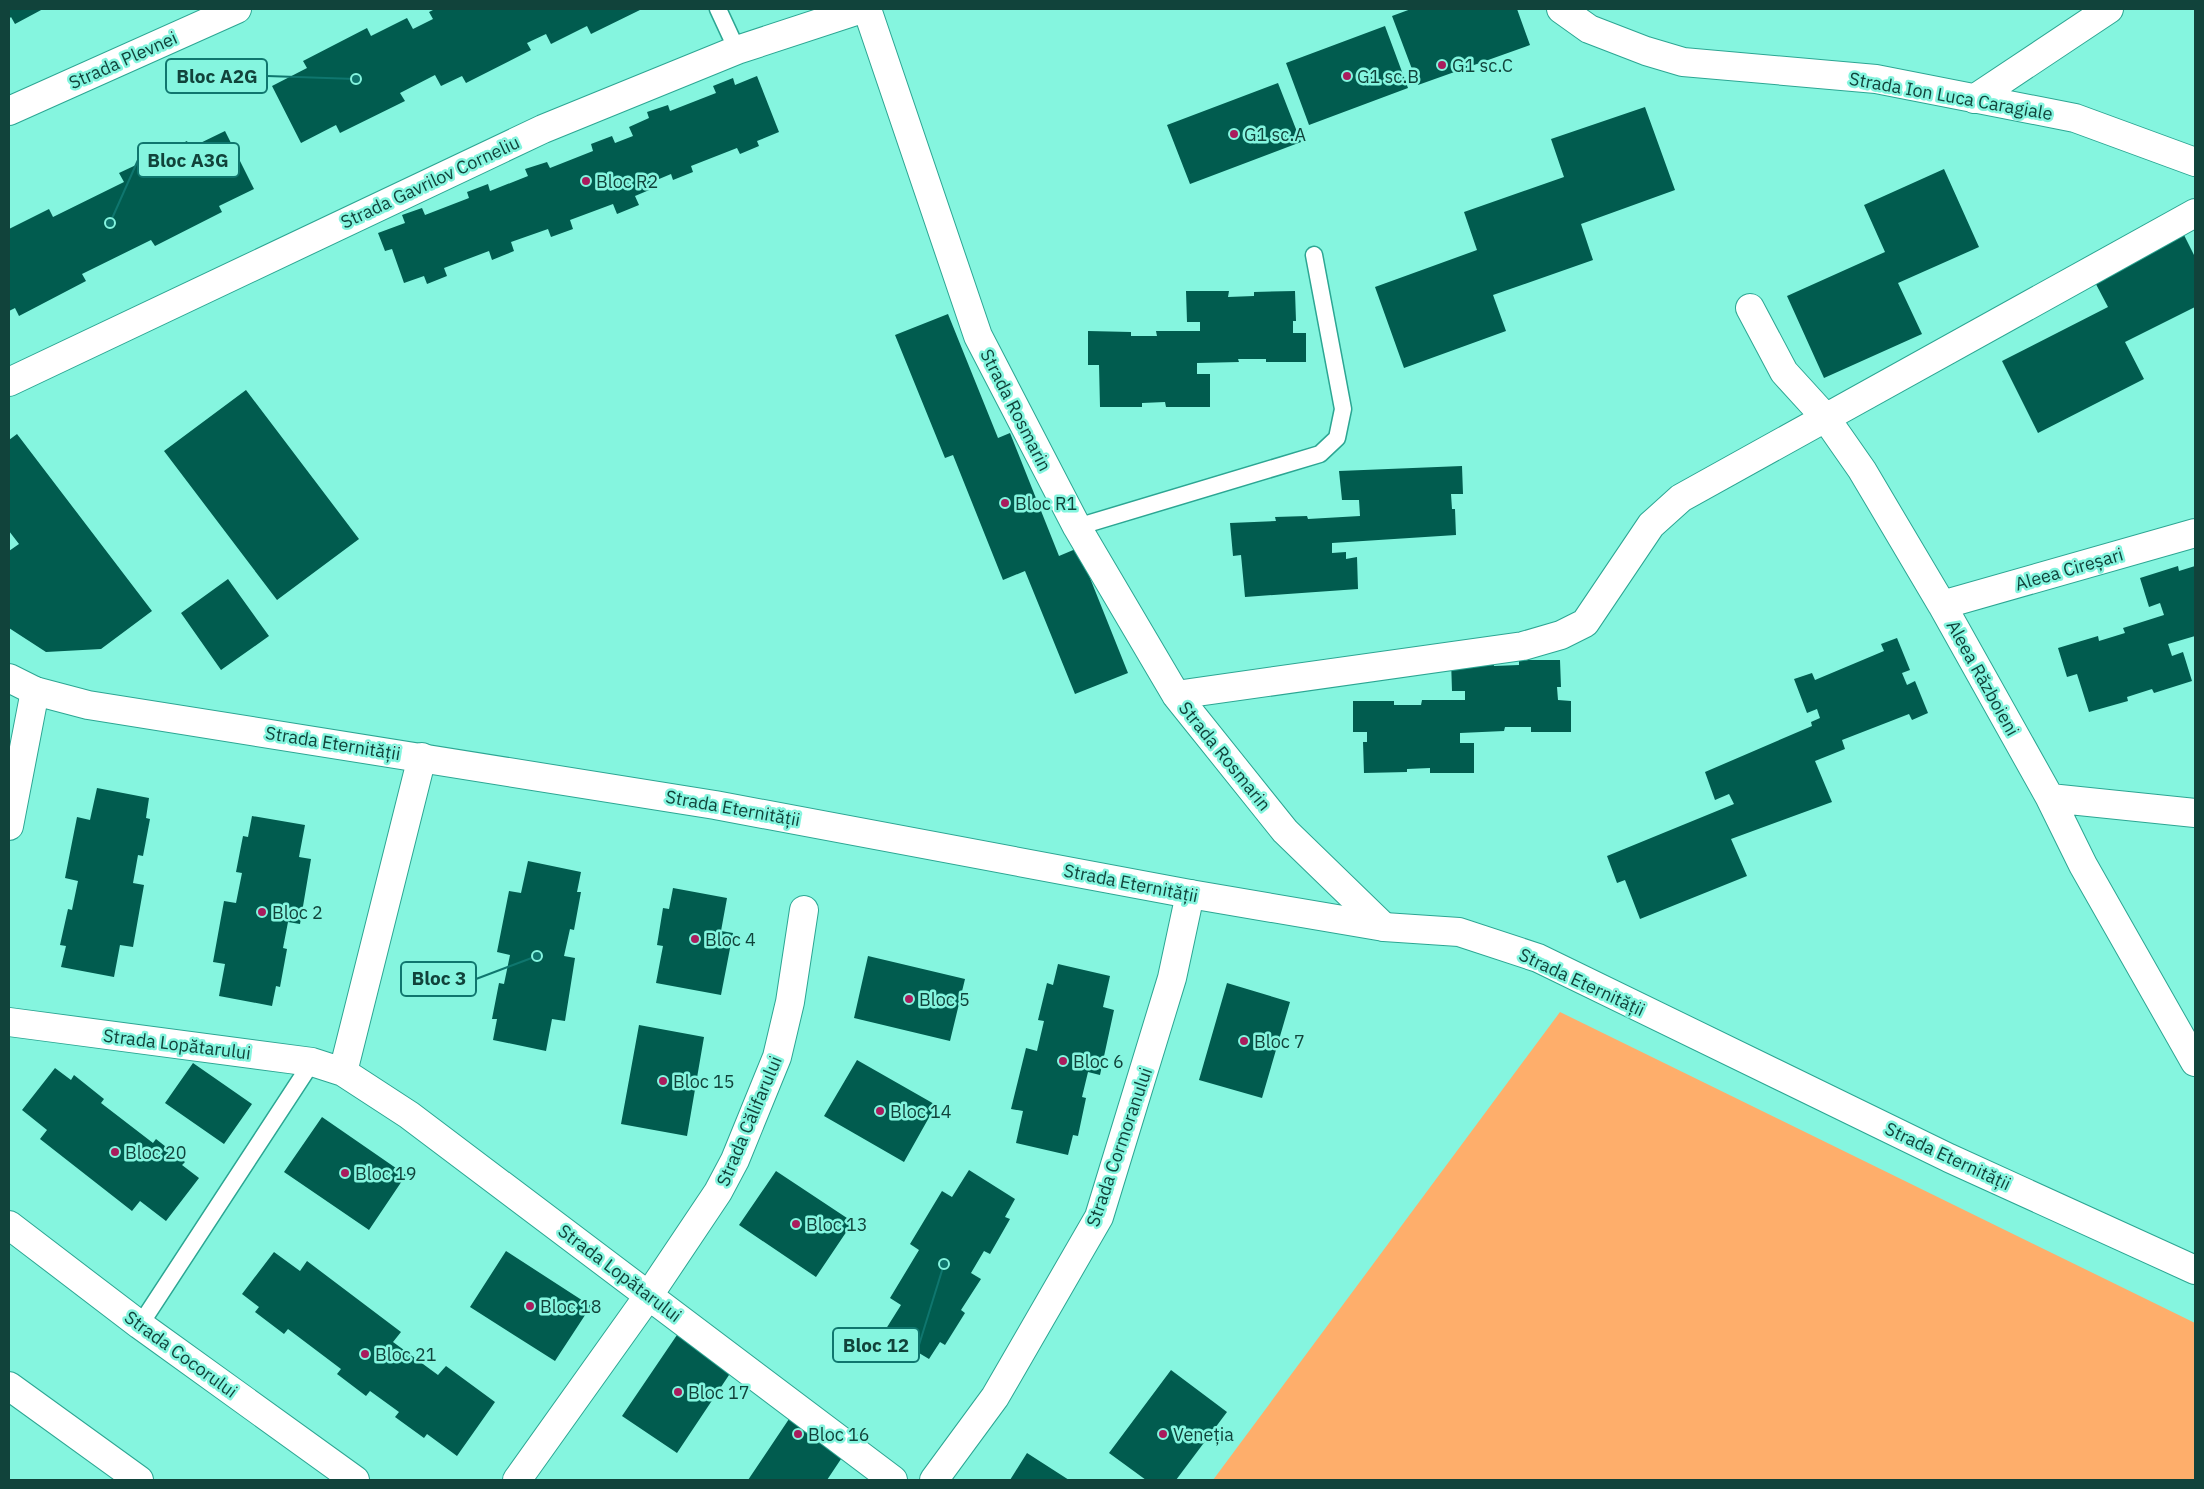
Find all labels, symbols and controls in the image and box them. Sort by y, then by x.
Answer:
street label: Strada Plevnei [65,26,181,94]
place label: G1 sc.C [1452,54,1513,77]
callout: Bloc A2G [166,59,267,93]
marker: G1 sc.C [1436,59,1448,71]
text: Bloc A2G [176,64,258,88]
place label: G1 sc.B [1357,65,1419,88]
street label: Strada Ion Luca Caragiale [1847,67,2055,125]
marker: G1 sc.B [1341,70,1353,82]
place label: G1 sc.A [1244,123,1307,146]
marker: G1 sc.A [1228,128,1240,140]
street label: Strada Gavrilov Corneliu [337,130,523,234]
callout: Bloc A3G [138,143,239,177]
text: Bloc A3G [147,148,229,172]
place label: Bloc R2 [596,170,658,193]
marker: Bloc R2 [580,175,592,187]
street label: Strada Rosmarin [975,345,1057,475]
place label: Bloc R1 [1015,492,1077,515]
marker: Bloc R1 [999,497,1011,509]
street label: Aleea Cireșari [2012,543,2126,595]
street label: Aleea Războieni [1942,616,2024,740]
street label: Strada Rosmarin [1174,697,1276,815]
street label: Strada Eternității [264,721,402,765]
street label: Strada Eternității [664,785,802,831]
street label: Strada Eternității [1062,859,1200,907]
place label: Bloc 2 [272,901,323,924]
marker: Bloc 2 [256,906,268,918]
place label: Bloc 4 [705,928,756,951]
marker: Bloc 4 [689,933,701,945]
street label: Strada Eternității [1515,943,1649,1021]
callout: Bloc 3 [401,962,476,996]
text: Bloc 3 [412,966,466,990]
place label: Bloc 5 [919,988,970,1011]
marker: Bloc 5 [903,993,915,1005]
street label: Strada Lopătarului [102,1024,252,1064]
place label: Bloc 7 [1254,1030,1305,1053]
marker: Bloc 7 [1238,1035,1250,1047]
place label: Bloc 6 [1073,1050,1124,1073]
street label: Strada Călifarului [711,1052,787,1190]
marker: Bloc 6 [1057,1055,1069,1067]
street label: Strada Cormoranului [1081,1064,1157,1230]
place label: Bloc 15 [673,1070,735,1093]
marker: Bloc 15 [657,1075,669,1087]
place label: Bloc 14 [890,1100,952,1123]
marker: Bloc 14 [874,1105,886,1117]
street label: Strada Eternității [1881,1117,2015,1195]
place label: Bloc 20 [125,1141,187,1164]
marker: Bloc 20 [109,1146,121,1158]
place label: Bloc 19 [355,1162,417,1185]
marker: Bloc 19 [339,1167,351,1179]
place label: Bloc 13 [806,1213,868,1236]
marker: Bloc 13 [790,1218,802,1230]
street label: Strada Lopătarului [554,1219,686,1327]
place label: Bloc 18 [540,1295,602,1318]
marker: Bloc 18 [524,1300,536,1312]
street label: Strada Cocorului [120,1305,242,1403]
callout: Bloc 12 [833,1328,919,1362]
text: Bloc 12 [843,1333,909,1357]
place label: Bloc 21 [375,1343,437,1366]
marker: Bloc 21 [359,1348,371,1360]
place label: Bloc 17 [688,1381,750,1404]
marker: Bloc 17 [672,1386,684,1398]
place label: Bloc 16 [808,1423,870,1446]
place label: Veneția [1173,1423,1234,1446]
marker: Bloc 16 [792,1428,804,1440]
marker: Veneția [1157,1428,1169,1440]

